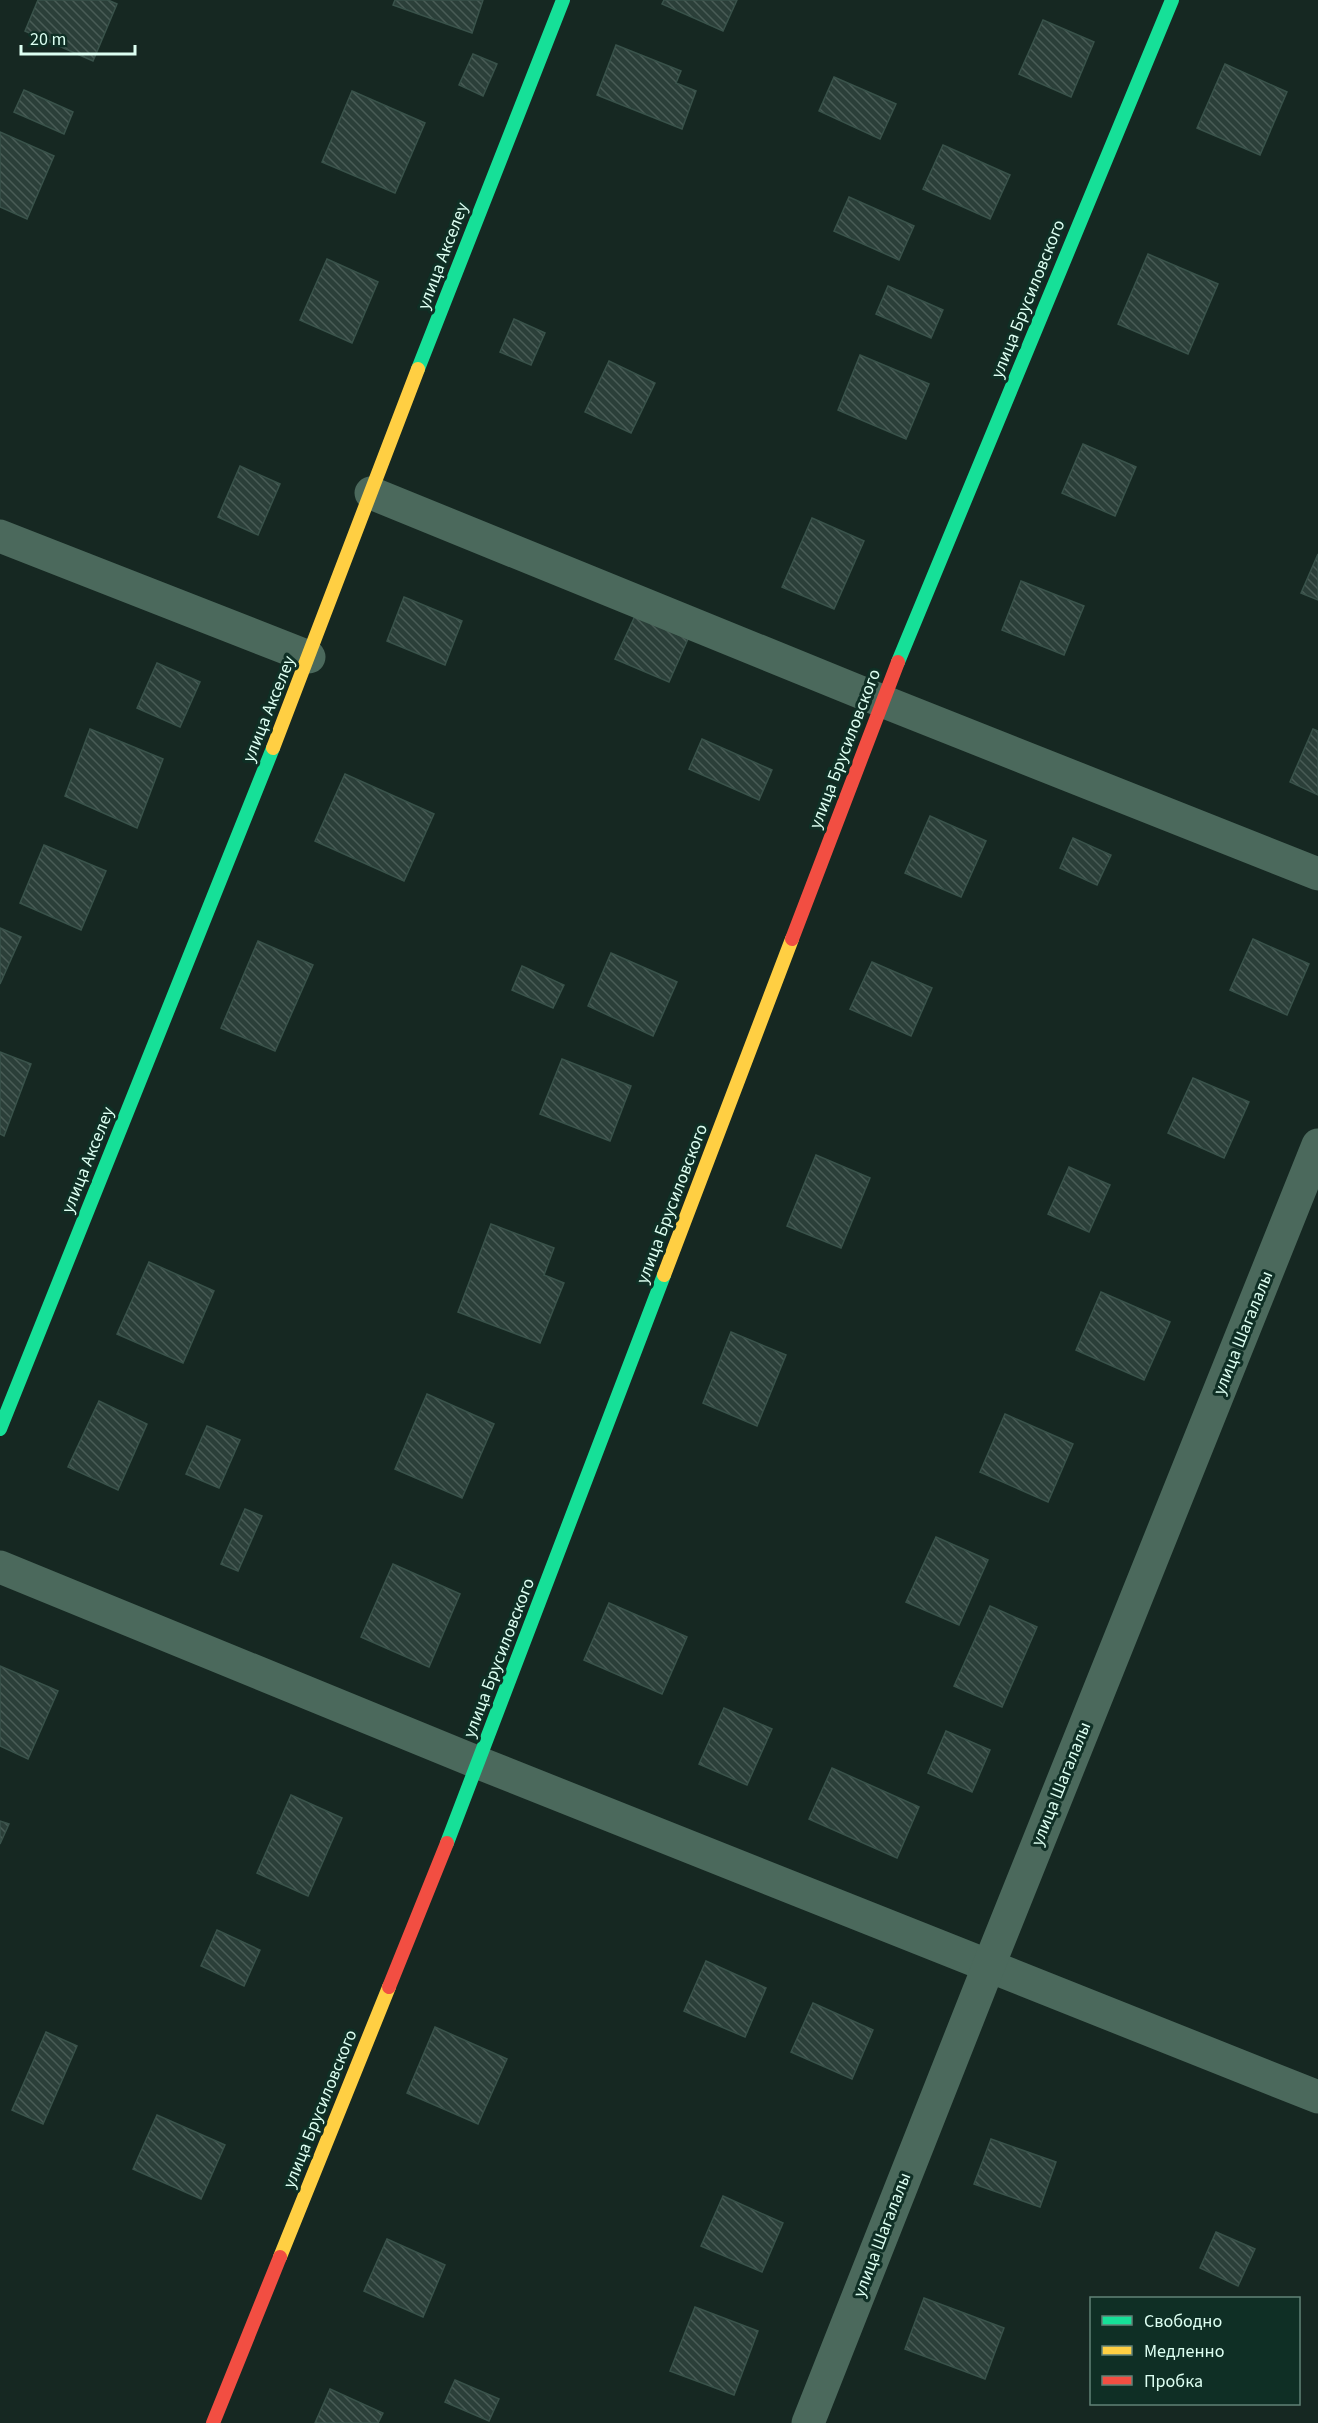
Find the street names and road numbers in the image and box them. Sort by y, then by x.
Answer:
street label: улица Акселеу [411,198,475,313]
street label: улица Брусиловского [985,216,1071,382]
street label: улица Акселеу [236,651,302,766]
street label: улица Брусиловского [803,666,887,832]
street label: улица Акселеу [55,1102,121,1217]
street label: улица Брусиловского [630,1121,714,1287]
street label: улица Шагалалы [1207,1267,1279,1399]
street label: улица Брусиловского [457,1575,541,1741]
street label: улица Шагалалы [1025,1718,1097,1850]
street label: улица Брусиловского [277,2026,363,2192]
street label: улица Шагалалы [847,2169,917,2301]

